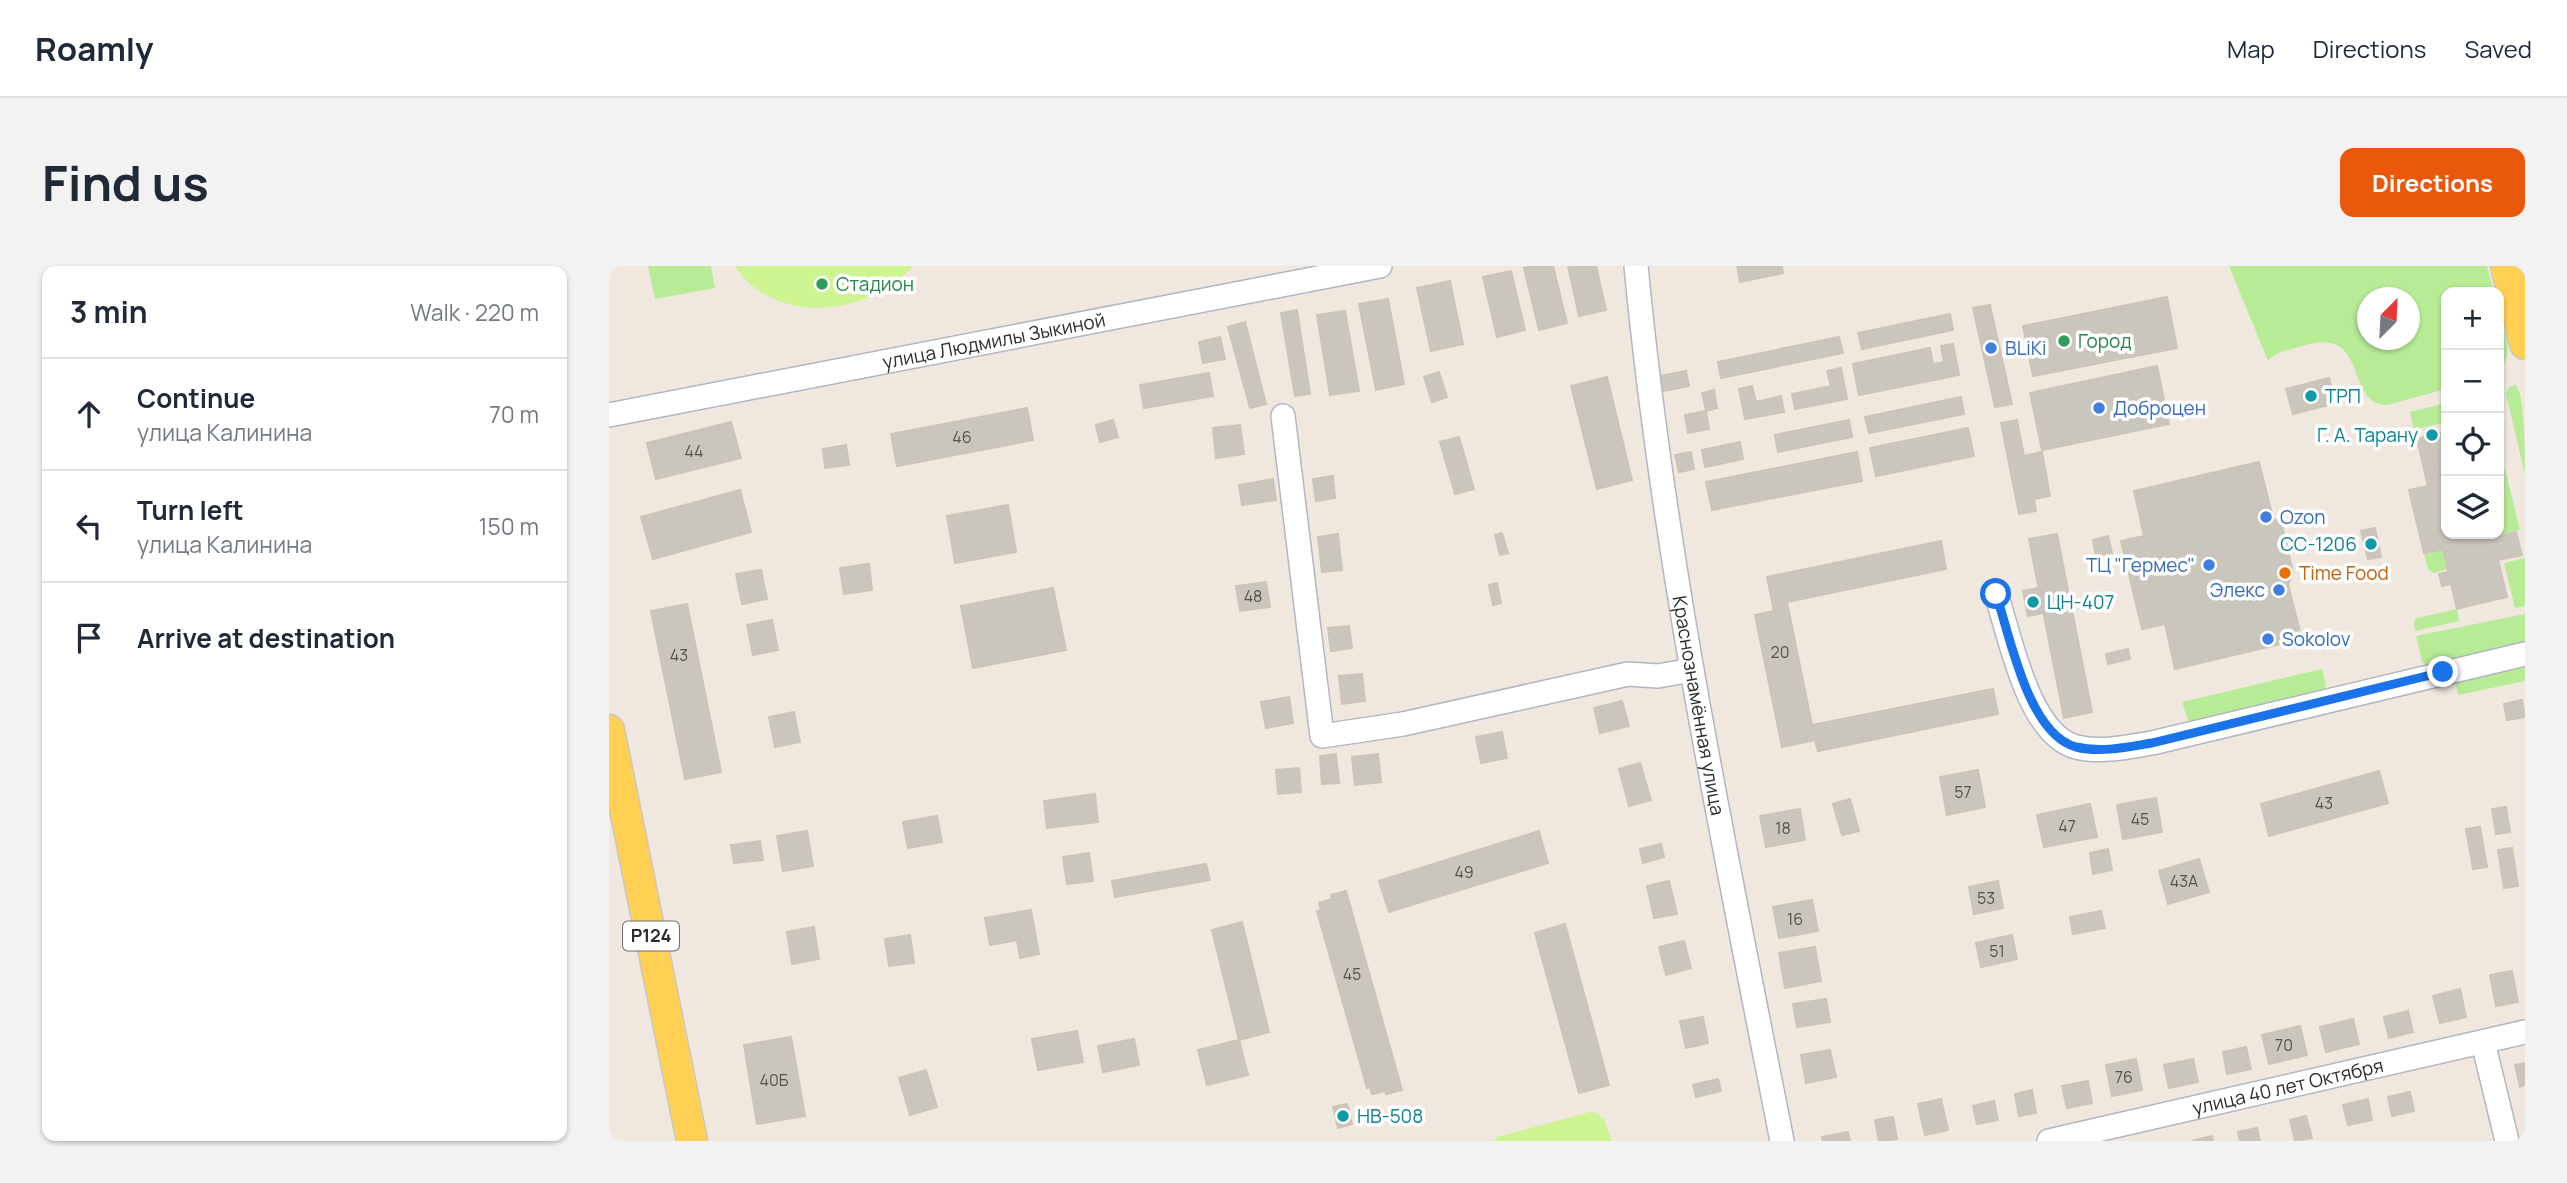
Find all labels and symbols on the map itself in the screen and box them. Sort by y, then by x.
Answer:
place label: Стадион [836,271,914,297]
marker: Стадион [814,276,830,292]
north arrow [2357,287,2420,350]
street label: улица Людмилы Зыкиной [880,306,1107,375]
place label: Город [2078,328,2132,354]
marker: Город [2056,333,2072,349]
place label: BLiKi [2005,335,2047,361]
marker: BLiKi [1983,340,1999,356]
place label: ТРП [2325,383,2361,409]
marker: ТРП [2303,388,2319,404]
place label: Доброцен [2113,395,2206,421]
marker: Доброцен [2091,400,2107,416]
place label: Г. А. Тарану [2317,422,2418,448]
house number: 46 [952,426,972,448]
marker: Г. А. Тарану [2424,427,2440,443]
house number: 44 [684,440,704,462]
place label: Ozon [2280,504,2326,530]
marker: Ozon [2258,509,2274,525]
place label: СС-1206 [2280,531,2357,557]
marker: СС-1206 [2363,536,2379,552]
place label: ТЦ "Гермес" [2086,552,2195,578]
marker: ТЦ "Гермес" [2201,557,2217,573]
place label: Time Food [2299,560,2389,586]
marker: Time Food [2277,565,2293,581]
place label: Элекс [2210,577,2265,603]
route start [1980,578,2011,609]
marker: Элекс [2271,582,2287,598]
house number: 48 [1244,585,1262,607]
place label: ЦН-407 [2047,589,2114,615]
street label: Краснознамённая улица [1667,594,1731,817]
marker: ЦН-407 [2025,594,2041,610]
place label: Sokolov [2282,626,2351,652]
marker: Sokolov [2260,631,2276,647]
house number: 20 [1771,641,1789,663]
house number: 43 [670,644,688,666]
route end [2427,656,2458,687]
house number: 57 [1954,781,1972,803]
house number: 43 [2315,792,2333,814]
house number: 45 [2131,808,2149,830]
house number: 47 [2058,815,2076,837]
house number: 18 [1775,817,1791,839]
house number: 49 [1454,861,1474,883]
house number: 43А [2170,870,2198,892]
house number: 53 [1977,887,1995,909]
house number: 16 [1787,908,1803,930]
road number: Р124 [623,922,679,950]
house number: 51 [1989,940,2005,962]
house number: 45 [1343,963,1361,985]
house number: 70 [2275,1034,2293,1056]
street label: улица 40 лет Октября [2190,1052,2386,1121]
house number: 76 [2115,1066,2133,1088]
house number: 40Б [760,1069,789,1091]
place label: НВ-508 [1357,1103,1423,1129]
marker: НВ-508 [1335,1108,1351,1124]

